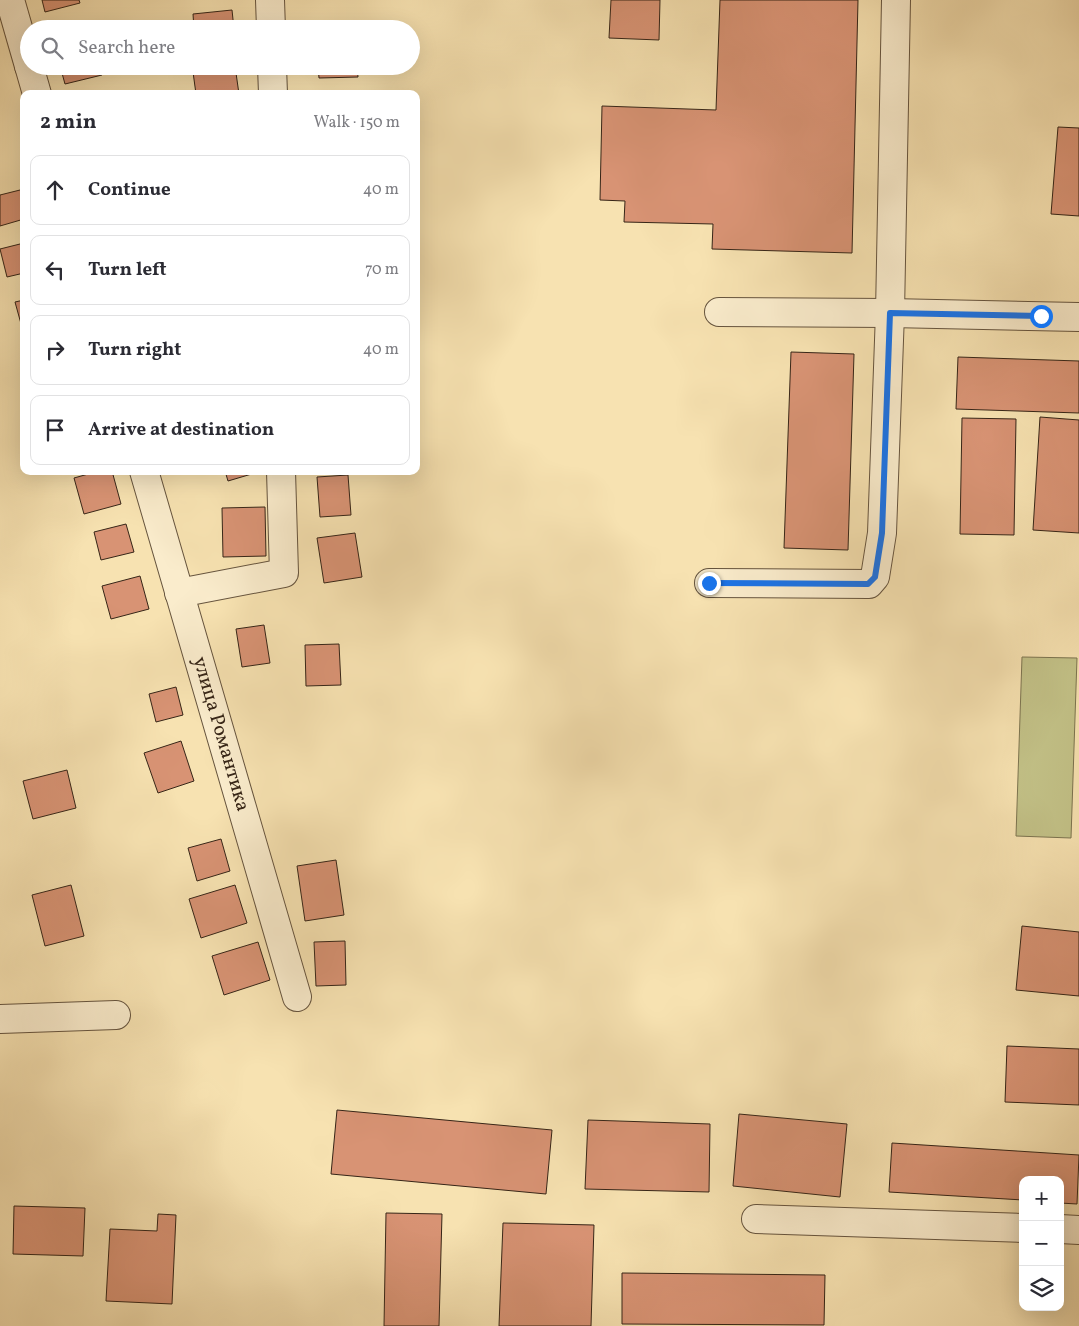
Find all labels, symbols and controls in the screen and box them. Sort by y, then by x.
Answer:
search box [20,20,420,75]
icon: search [38,34,66,62]
text: Search here [78,35,175,61]
text: 2 min [40,108,97,137]
text: Walk · 150 m [314,112,400,134]
icon: ahead [41,176,69,204]
text: Continue [88,177,171,203]
text: 40 m [363,179,399,201]
icon: left [41,256,69,284]
text: Turn left [88,257,167,283]
text: 70 m [365,259,399,281]
route start [1030,305,1053,328]
icon: right [41,336,69,364]
text: Turn right [88,337,181,363]
text: 40 m [363,339,399,361]
icon: arrive [41,416,69,444]
text: Arrive at destination [88,417,274,443]
route end [698,572,721,595]
street label: улица Романтика [185,653,256,815]
map controls [1019,1176,1064,1311]
button: + [1019,1176,1064,1221]
button: − [1019,1221,1064,1266]
button: layers [1019,1266,1064,1311]

